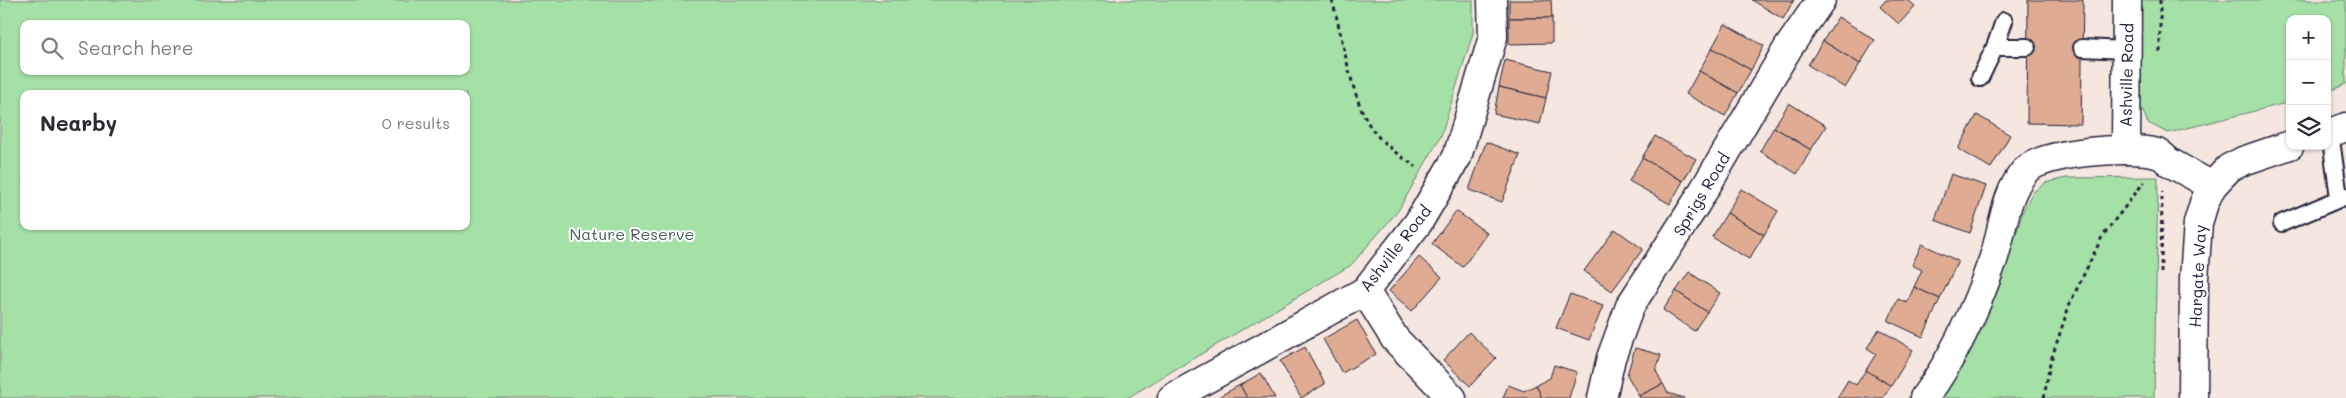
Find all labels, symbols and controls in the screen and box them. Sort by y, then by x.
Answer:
map controls [2286,15,2331,150]
button: + [2286,15,2331,60]
search box [20,20,470,75]
street label: Ashville Road [2115,23,2137,127]
icon: search [38,34,66,62]
text: Search here [78,35,194,60]
button: − [2286,60,2331,105]
button: layers [2286,105,2331,150]
text: Nearby [40,109,117,136]
text: 0 results [382,112,450,133]
street label: Sprigs Road [1668,148,1734,240]
street label: Ashville Road [1355,200,1435,296]
park label: Nature Reserve [570,223,694,244]
street label: Hargate Way [2184,224,2210,328]

